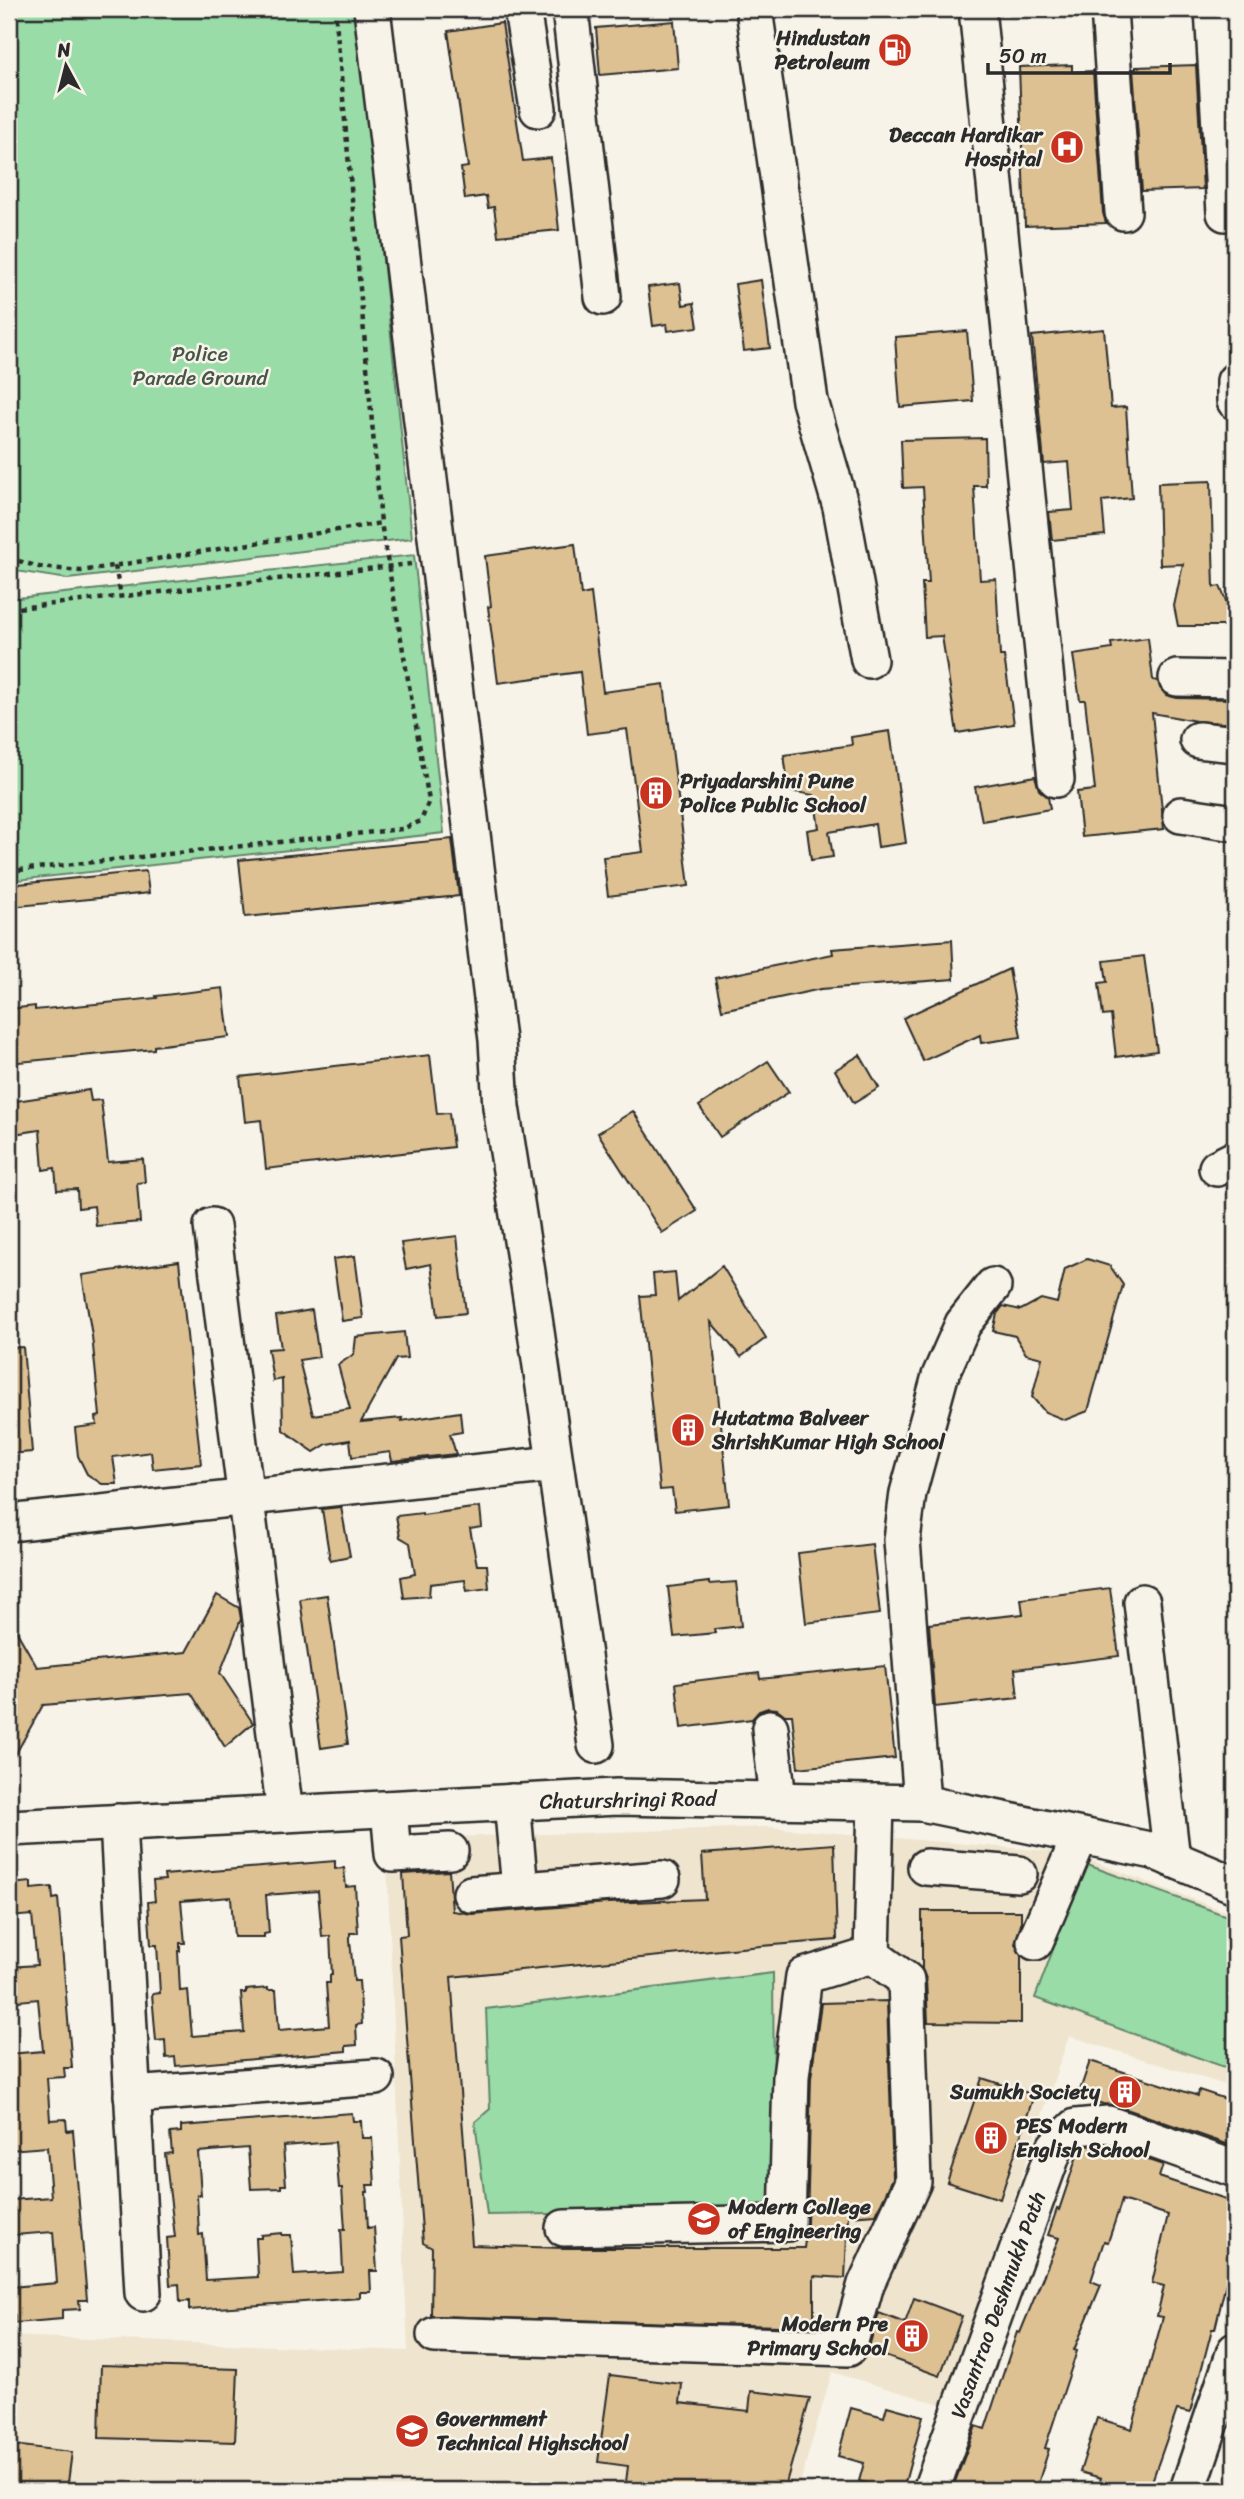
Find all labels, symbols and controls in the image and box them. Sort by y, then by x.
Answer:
place label: Hindustan Petroleum [775,19,871,81]
fuel station icon: Hindustan Petroleum [876,31,914,69]
north arrow [32,32,102,102]
text: N [54,32,73,67]
scale bar [988,32,1170,76]
text: 50 m [999,37,1047,75]
place label: Deccan Hardikar Hospital [889,116,1044,178]
hospital icon: Deccan Hardikar Hospital [1048,128,1086,166]
park label: Police Parade Ground [132,335,269,397]
place label: Priyadarshini Pune Police Public School [680,762,867,824]
building icon: Priyadarshini Pune Police Public School [637,774,675,812]
place label: Hutatma Balveer ShrishKumar High School [711,1399,946,1461]
building icon: Hutatma Balveer ShrishKumar High School [669,1411,707,1449]
street label: Chaturshringi Road [539,1779,719,1821]
place label: Sumukh Society [949,2073,1101,2111]
building icon: Sumukh Society [1106,2073,1144,2111]
place label: PES Modern English School [1016,2107,1150,2169]
building icon: PES Modern English School [972,2119,1010,2157]
street label: Vasantrao Deshmukh Path [939,2186,1057,2424]
place label: Modern College of Engineering [727,2188,871,2250]
school or university icon: Modern College of Engineering [685,2200,723,2238]
place label: Modern Pre Primary School [747,2305,889,2367]
building icon: Modern Pre Primary School [893,2317,931,2355]
place label: Government Technical Highschool [435,2400,629,2462]
school or university icon: Government Technical Highschool [393,2412,431,2450]

